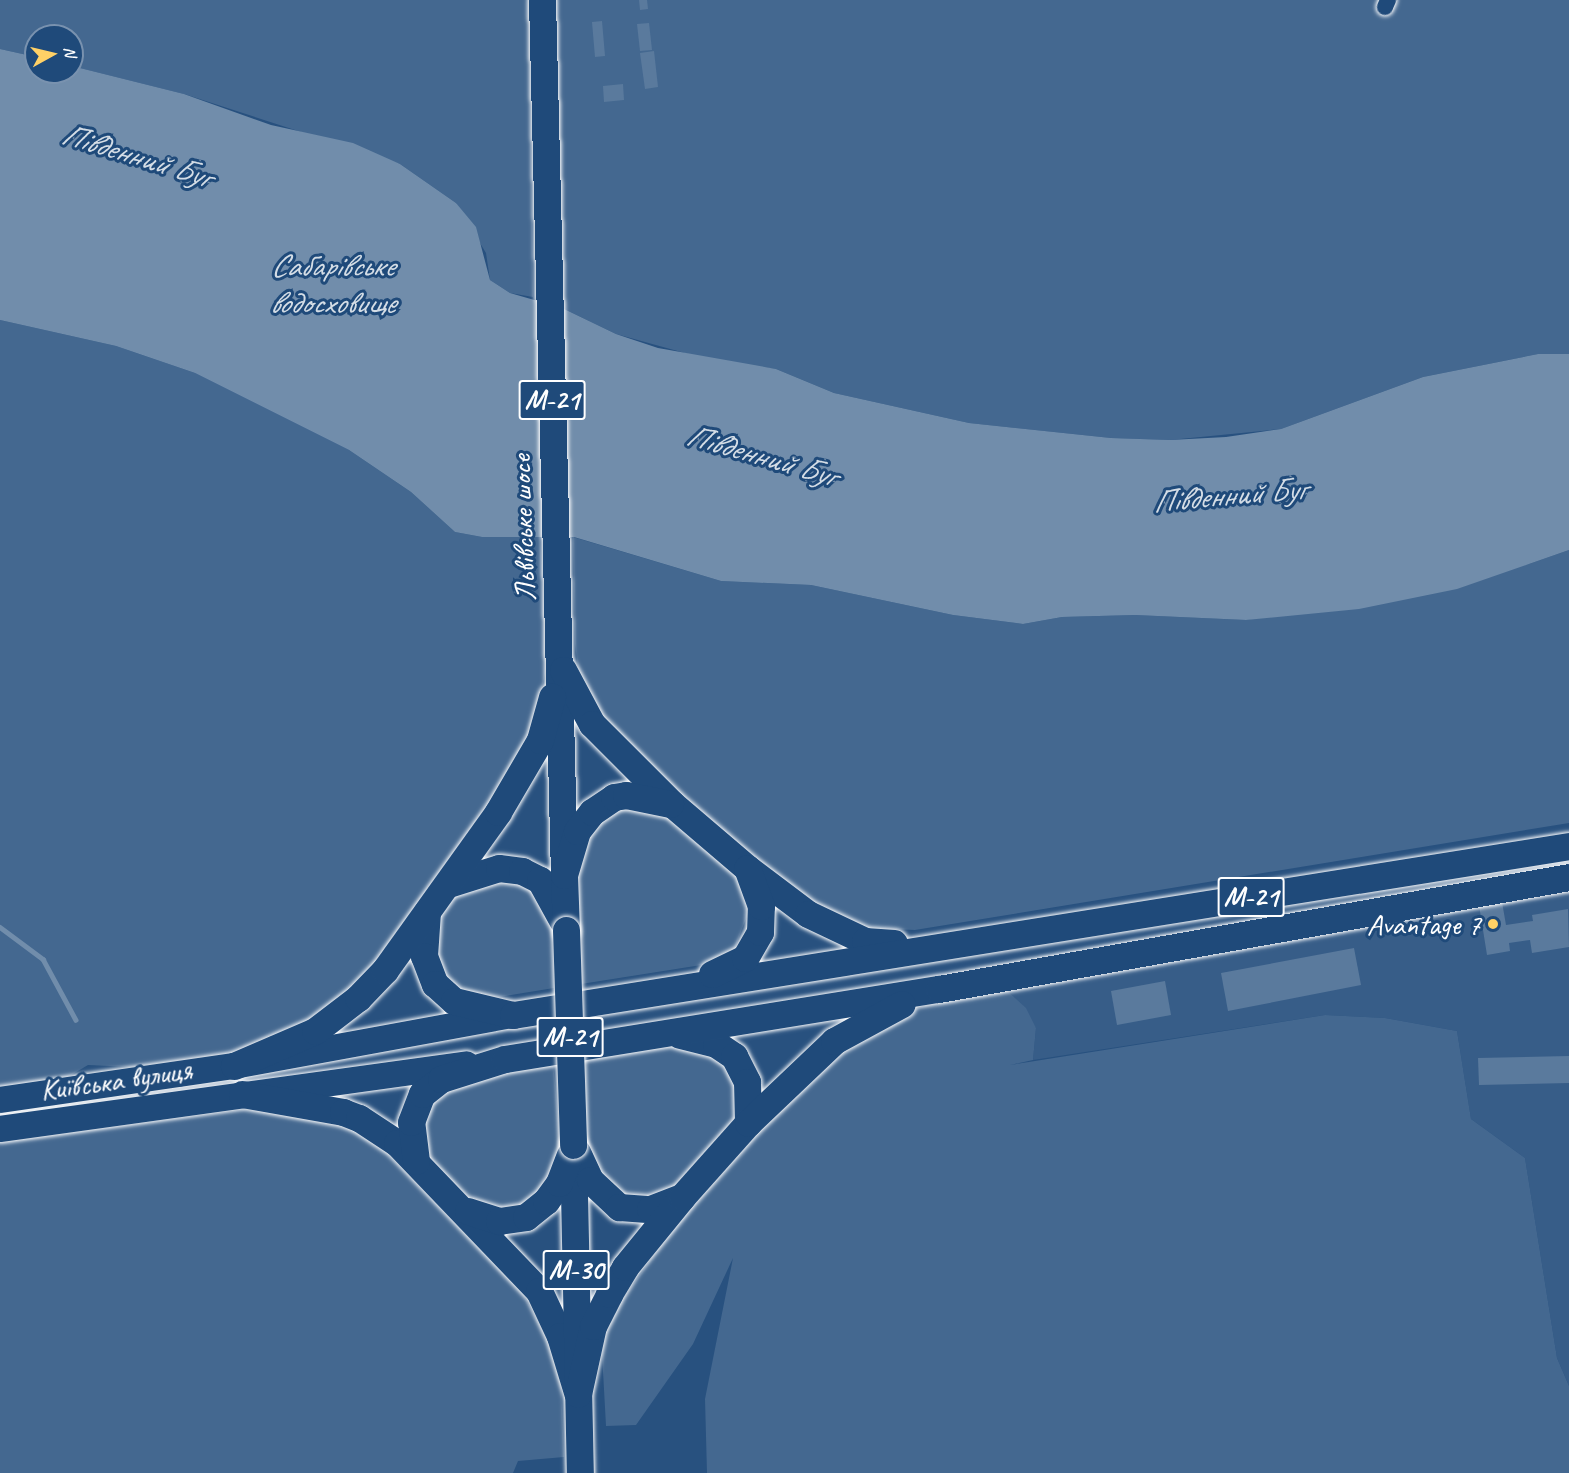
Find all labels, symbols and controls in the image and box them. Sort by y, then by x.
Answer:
north arrow [24,24,84,84]
text: N [59,45,80,58]
water label: Південний Буг [57,115,215,197]
water label: Сабарівське водосховище [269,248,395,323]
road number: М-21 [518,375,586,425]
water label: Південний Буг [682,416,840,496]
street label: Львівське шосе [502,454,544,602]
water label: Південний Буг [1151,470,1307,522]
road number: М-21 [1216,872,1286,922]
place label: Avantage 7 [1367,906,1481,942]
marker: Avantage 7 [1486,917,1500,931]
road number: М-21 [536,1012,604,1062]
street label: Київська вулиця [37,1051,195,1109]
road number: М-30 [542,1245,610,1295]

